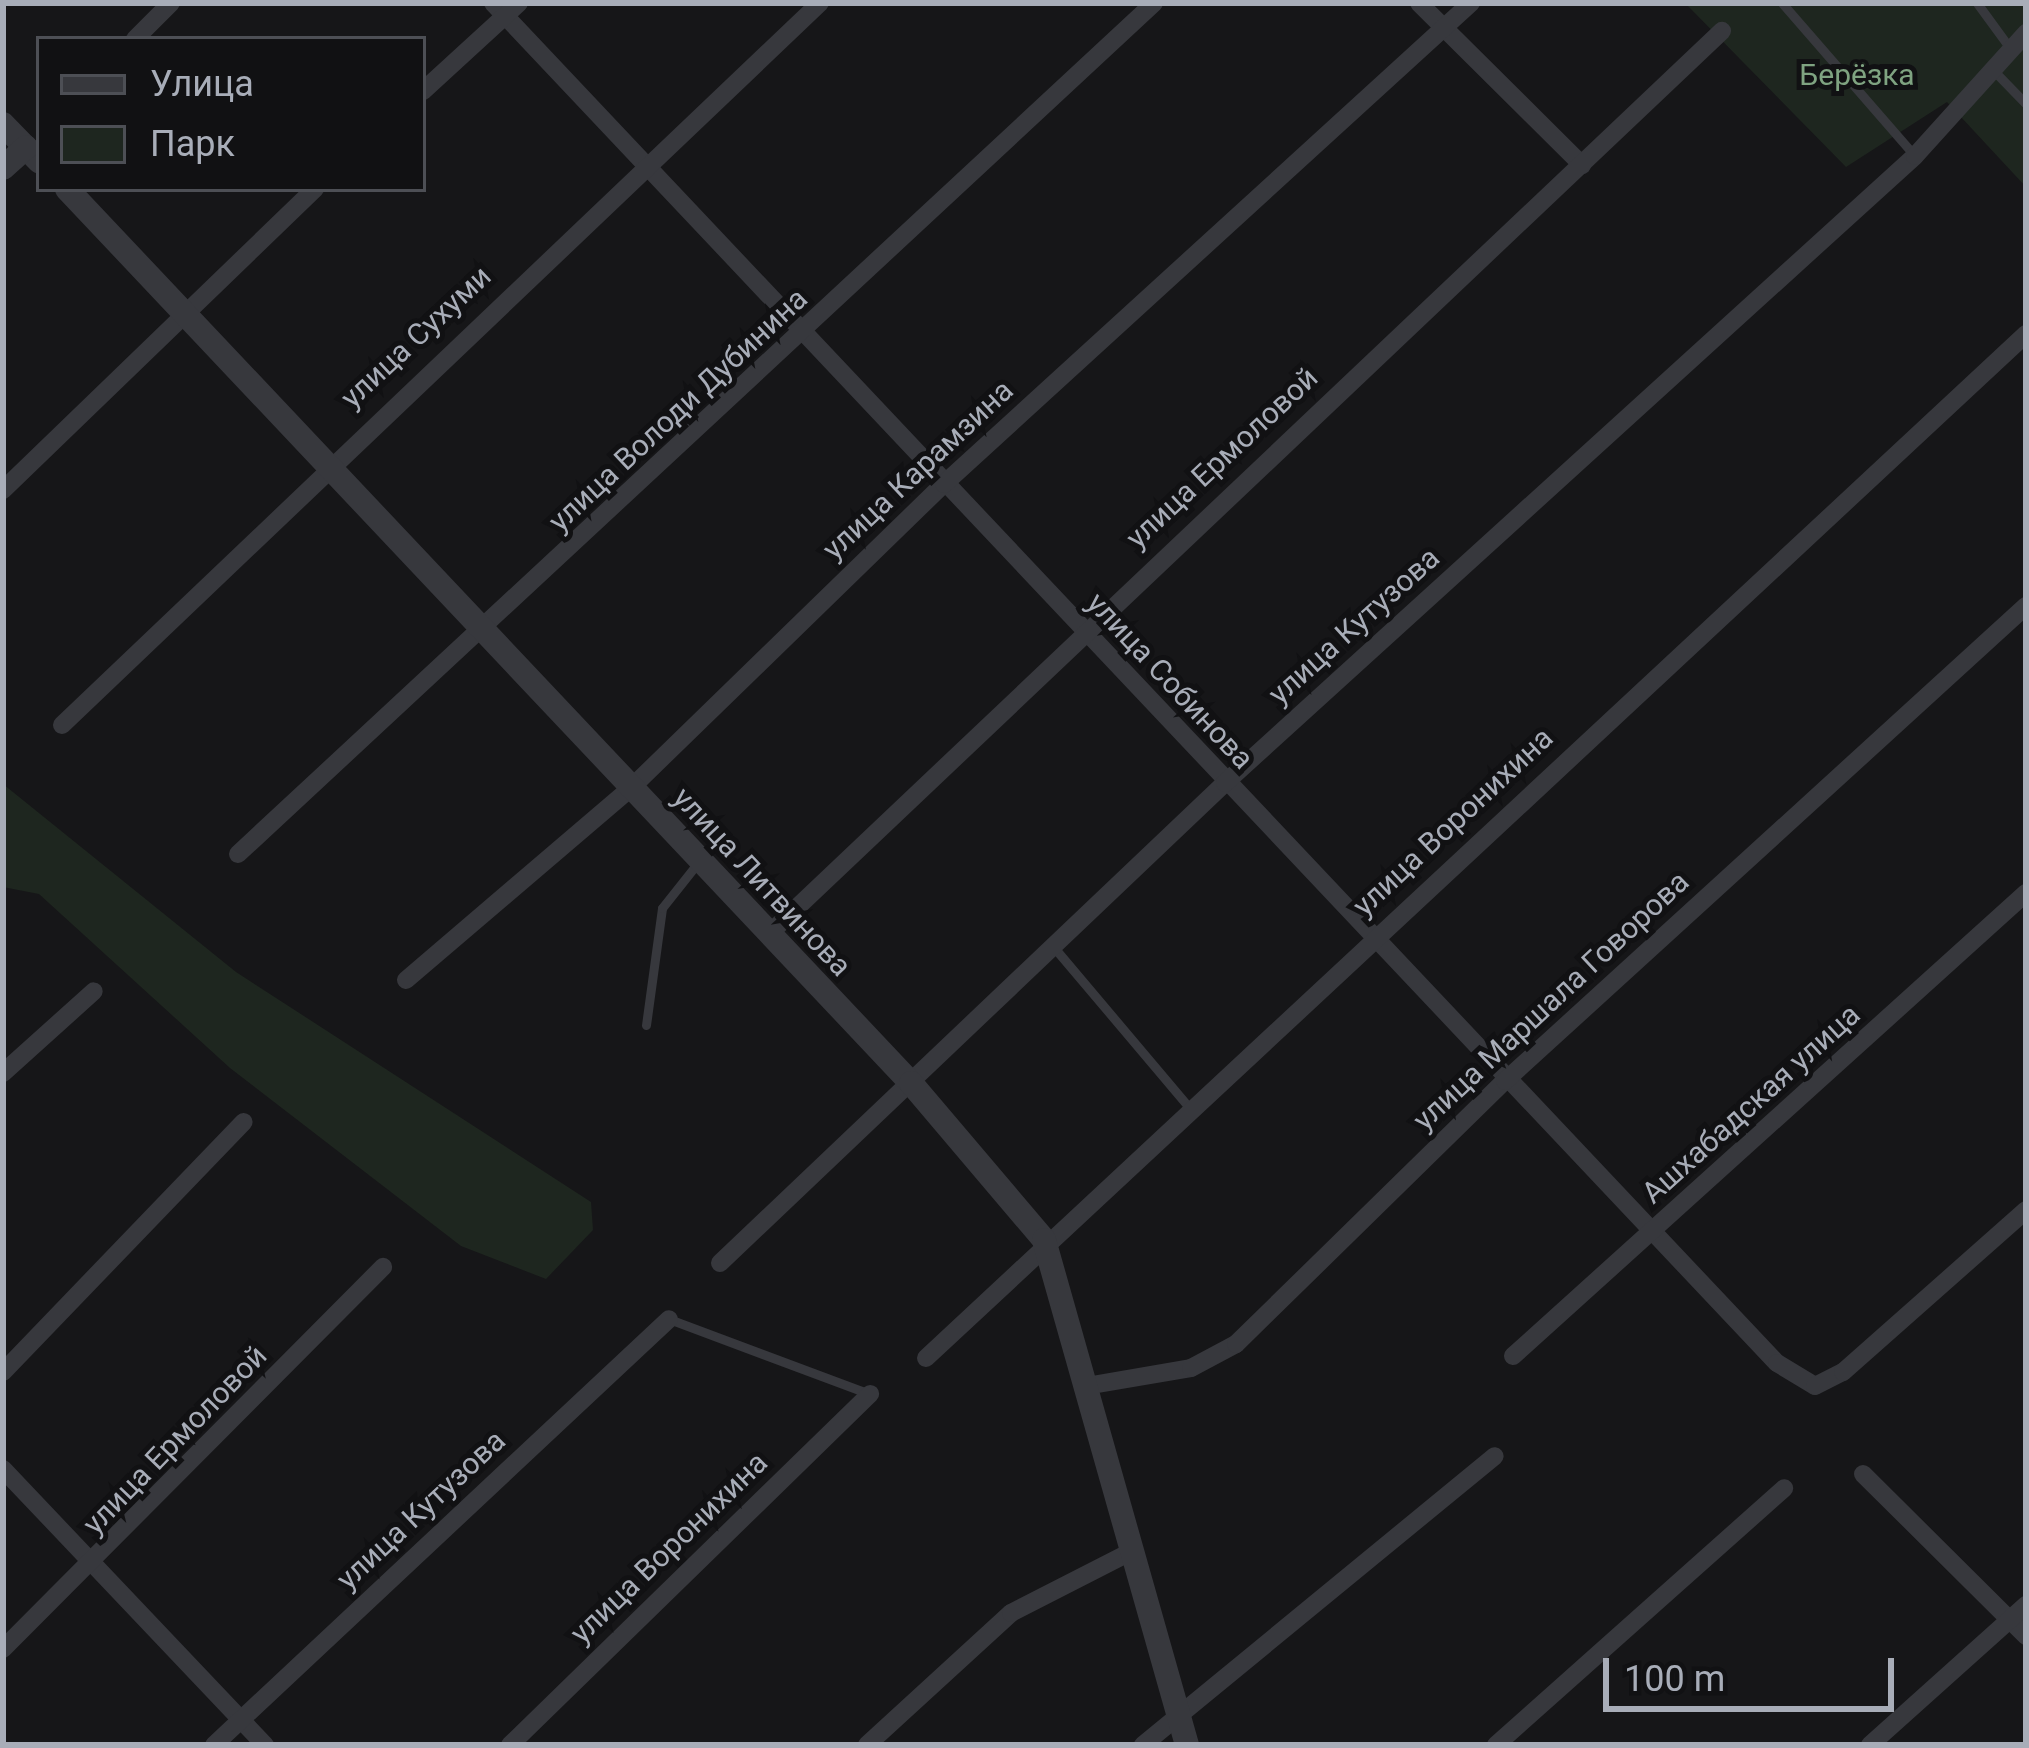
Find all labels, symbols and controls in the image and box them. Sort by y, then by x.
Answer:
legend [36,36,426,192]
park label: Берёзка [1799,57,1915,93]
text: Улица [150,63,254,105]
text: Парк [150,123,235,165]
street label: улица Сухуми [333,258,499,416]
street label: улица Володи Дубинина [541,281,815,539]
street label: улица Ермоловой [1119,360,1325,556]
street label: улица Карамзина [815,373,1021,567]
street label: улица Кутузова [1261,540,1447,712]
street label: улица Собинова [1079,585,1261,777]
street label: улица Воронихина [1346,720,1560,924]
street label: улица Литвинова [665,780,859,984]
street label: улица Маршала Говорова [1406,864,1696,1138]
street label: Ашхабадская улица [1635,997,1867,1211]
street label: улица Ермоловой [76,1338,274,1542]
street label: улица Кутузова [329,1423,513,1597]
street label: улица Воронихина [563,1445,775,1651]
scale bar [1609,1634,1900,1708]
text: 100 m [1624,1658,1725,1700]

